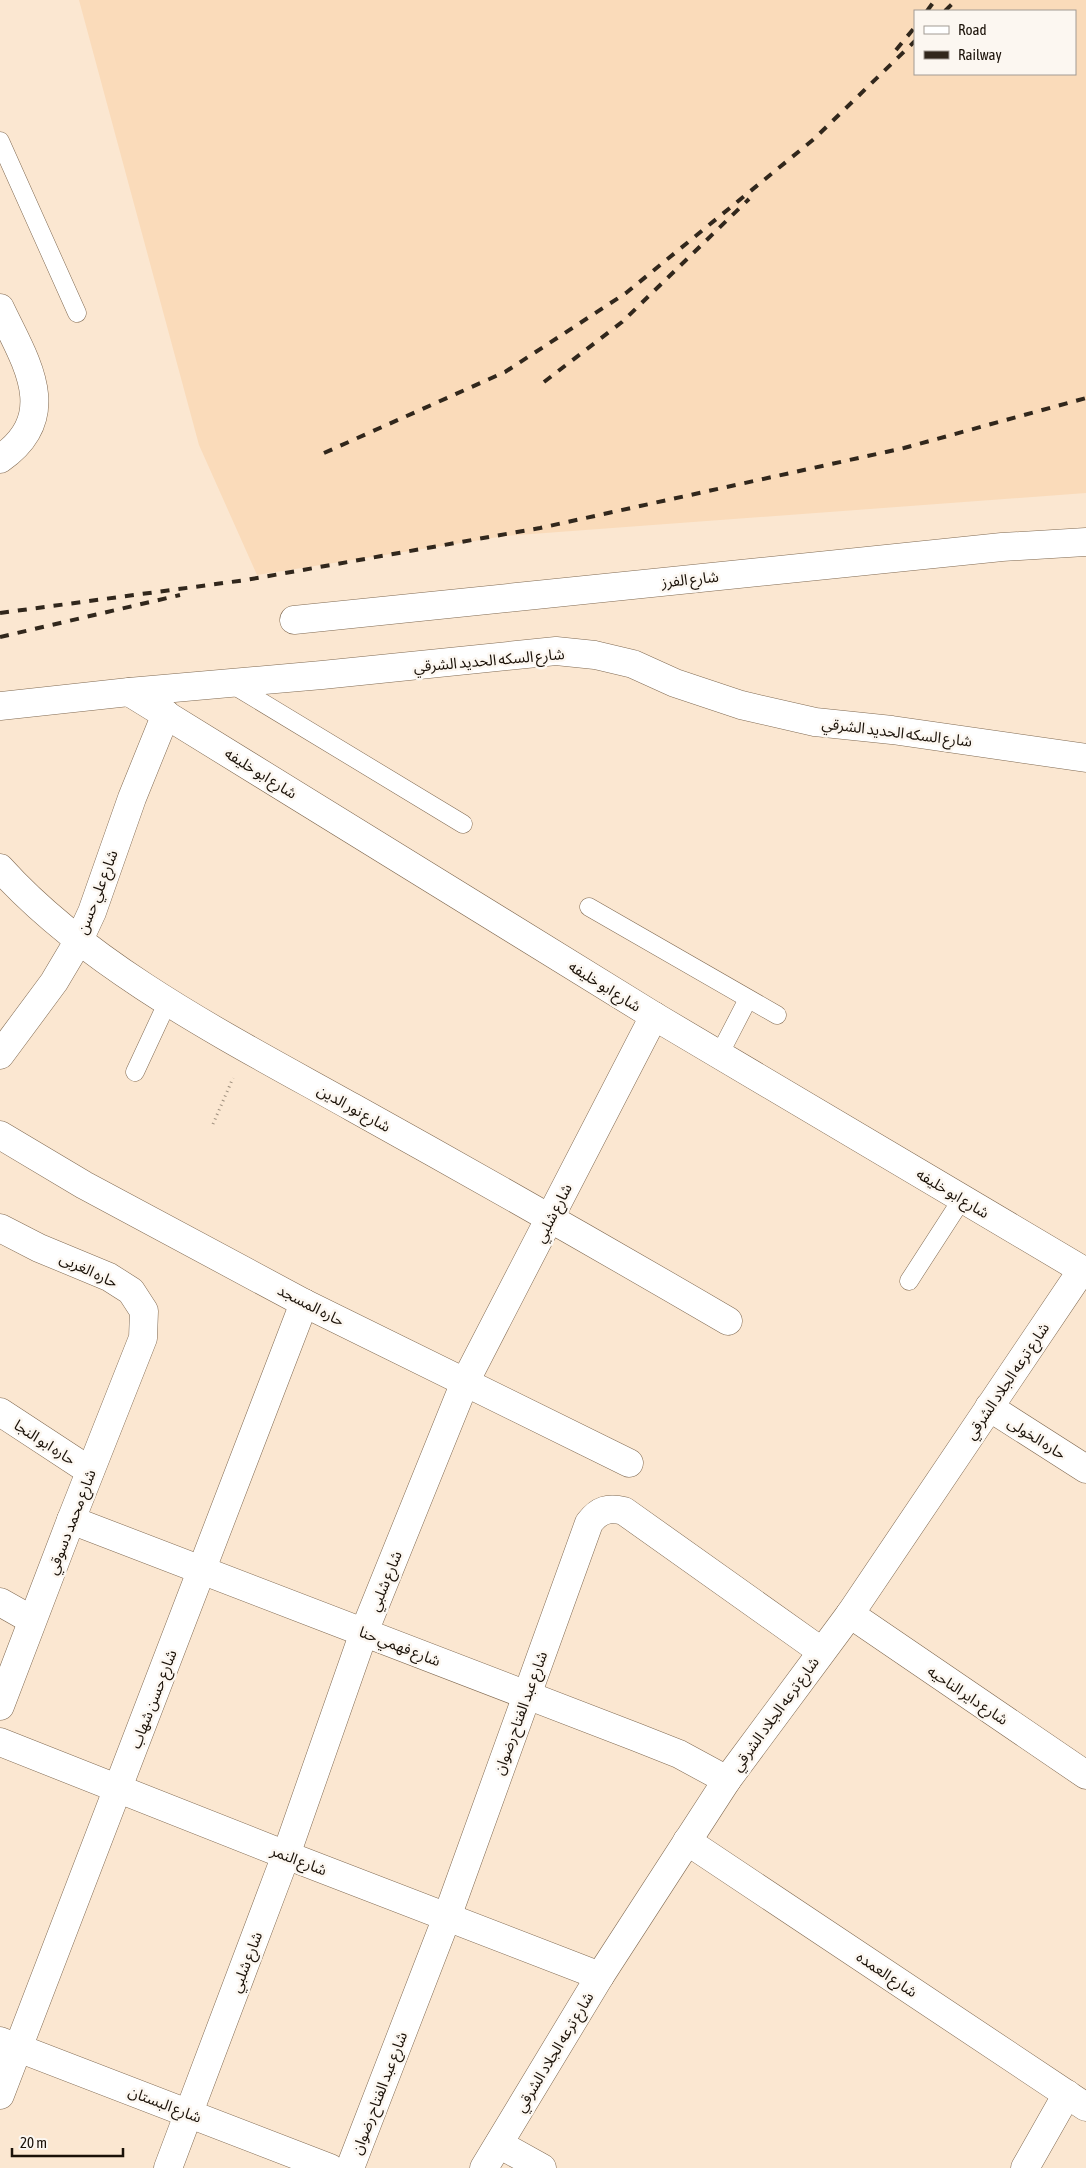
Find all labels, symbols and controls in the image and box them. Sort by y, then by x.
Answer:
legend [914,10,1076,75]
text: Road [958,21,987,38]
text: Railway [958,46,1002,63]
street label: شارع الفرز [659,568,720,595]
street label: شارع السكه الحديد الشرقي [413,645,566,679]
street label: شارع السكه الحديد الشرقي [820,714,973,754]
street label: شارع ابو خليفه [220,744,300,805]
street label: شارع علي حسن [73,847,125,938]
street label: شارع ابو خليفه [564,957,644,1018]
street label: شارع نور الدين [313,1081,394,1139]
street label: شارع ابو خليفه [912,1165,993,1225]
street label: شارع شلبي [531,1181,579,1247]
street label: حاره الغربى [57,1249,121,1292]
street label: حاره المسجد [274,1281,347,1330]
street label: شارع ترعه الجلاد الشرقي [962,1319,1056,1445]
street label: حاره الخولى [1004,1413,1069,1463]
street label: حاره ابو النجا [11,1416,79,1469]
street label: شارع محمد دسوقي [43,1467,103,1578]
street label: شارع شلبي [365,1548,409,1615]
street label: شارع فهمي حنا [356,1623,443,1673]
street label: شارع حسن شهاب [126,1647,183,1752]
street label: شارع عبد الفتاح رضوان [490,1649,554,1778]
street label: شارع ترعه الجلاد الشرقي [728,1653,825,1777]
street label: شارع داير الناحيه [922,1662,1012,1732]
street label: شارع النمر [266,1841,330,1882]
street label: شارع شلبي [227,1929,269,1996]
street label: شارع العمده [851,1948,921,2004]
street label: شارع ترعه الجلاد الشرقي [511,1989,600,2117]
street label: شارع عبد الفتاح رضوان [348,2029,414,2158]
street label: شارع البستان [125,2082,204,2130]
scale bar [12,2126,124,2158]
text: 20 m [20,2134,47,2151]

